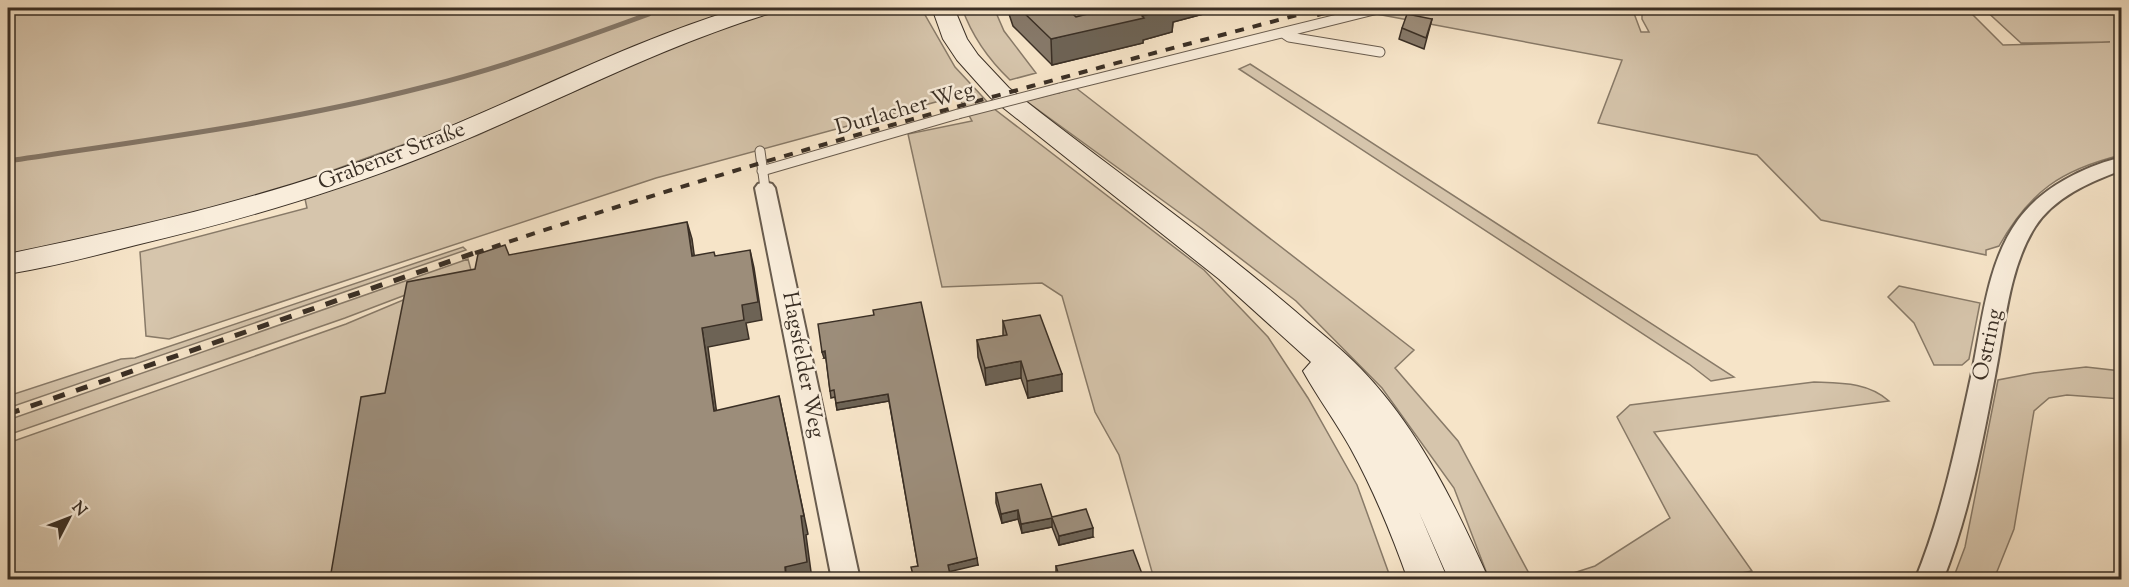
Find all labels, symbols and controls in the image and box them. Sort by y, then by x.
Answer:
street label: Durlacher Weg [832,75,978,145]
street label: Grabener Straße [314,114,470,200]
street label: Hagsfelder Weg [772,289,832,441]
street label: Ostring [1966,306,2012,384]
north arrow [39,488,99,548]
text: N [65,497,91,522]

